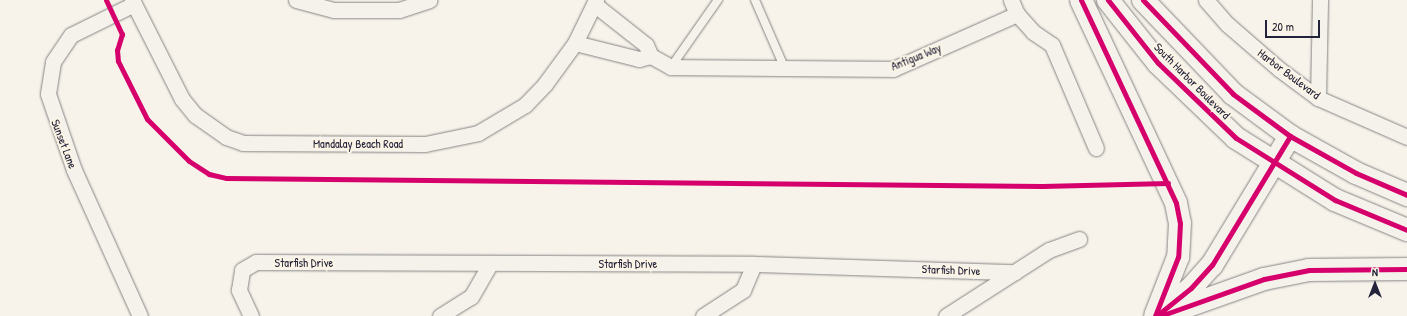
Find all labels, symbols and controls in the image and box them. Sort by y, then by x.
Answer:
scale bar [1267,12,1322,38]
text: 20 m [1272,18,1294,35]
street label: Antigua Way [889,40,943,74]
street label: South Harbor Boulevard [1151,40,1233,122]
street label: Harbor Boulevard [1255,46,1323,102]
street label: Sunset Lane [48,117,80,171]
street label: Mandalay Beach Road [313,137,403,151]
street label: Starfish Drive [275,256,333,270]
street label: Starfish Drive [599,257,657,271]
street label: Starfish Drive [921,262,981,278]
north arrow [1355,264,1395,304]
text: N [1372,265,1378,279]

